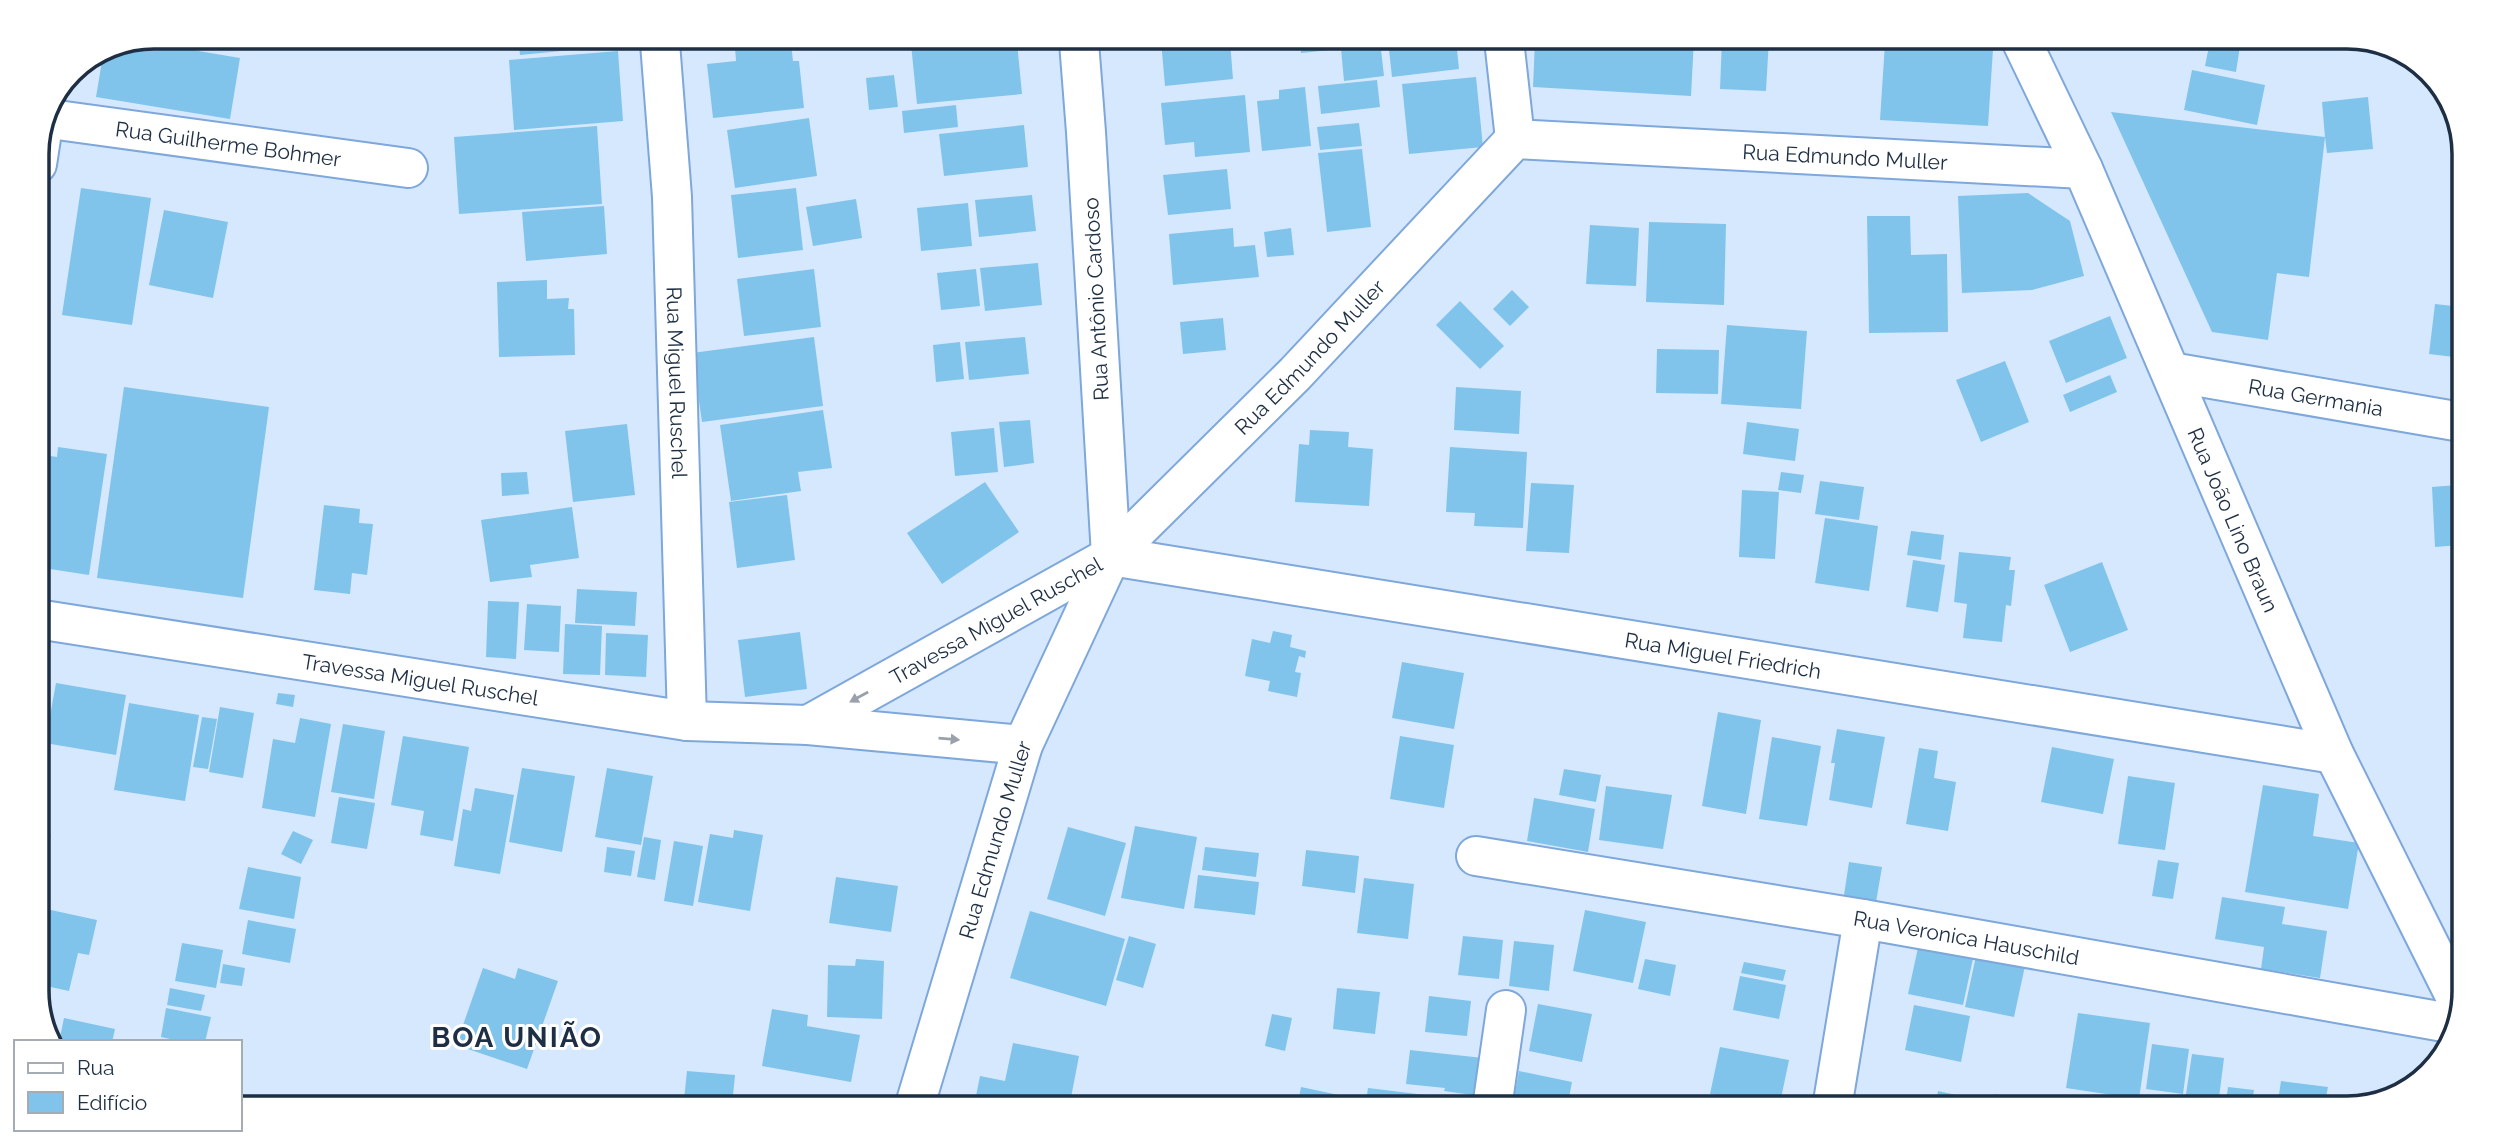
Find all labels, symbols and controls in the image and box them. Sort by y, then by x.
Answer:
street label: Rua Guilherme Bohmer [114,116,343,171]
street label: Rua Edmundo Muller [1742,139,1949,174]
street label: Rua Antônio Cardoso [1078,197,1114,401]
street label: Rua Edmundo Muller [1229,274,1390,439]
street label: Rua Miguel Ruschel [662,286,693,479]
street label: Rua Germania [2246,373,2385,421]
street label: Rua João Lino Braun [2183,424,2284,616]
street label: Travessa Miguel Ruschel [885,551,1106,689]
street label: Rua Miguel Friedrich [1623,627,1823,683]
street label: Travessa Miguel Ruschel [300,648,541,710]
one-way arrow [849,691,869,703]
one-way arrow [938,733,960,744]
street label: Rua Edmundo Muller [953,736,1036,942]
street label: Rua Veronica Hauschild [1852,905,2081,970]
district label: BOA UNIÃO [431,1021,603,1054]
legend [14,1040,242,1131]
text: Rua [77,1055,114,1080]
text: Edifício [77,1090,147,1115]

